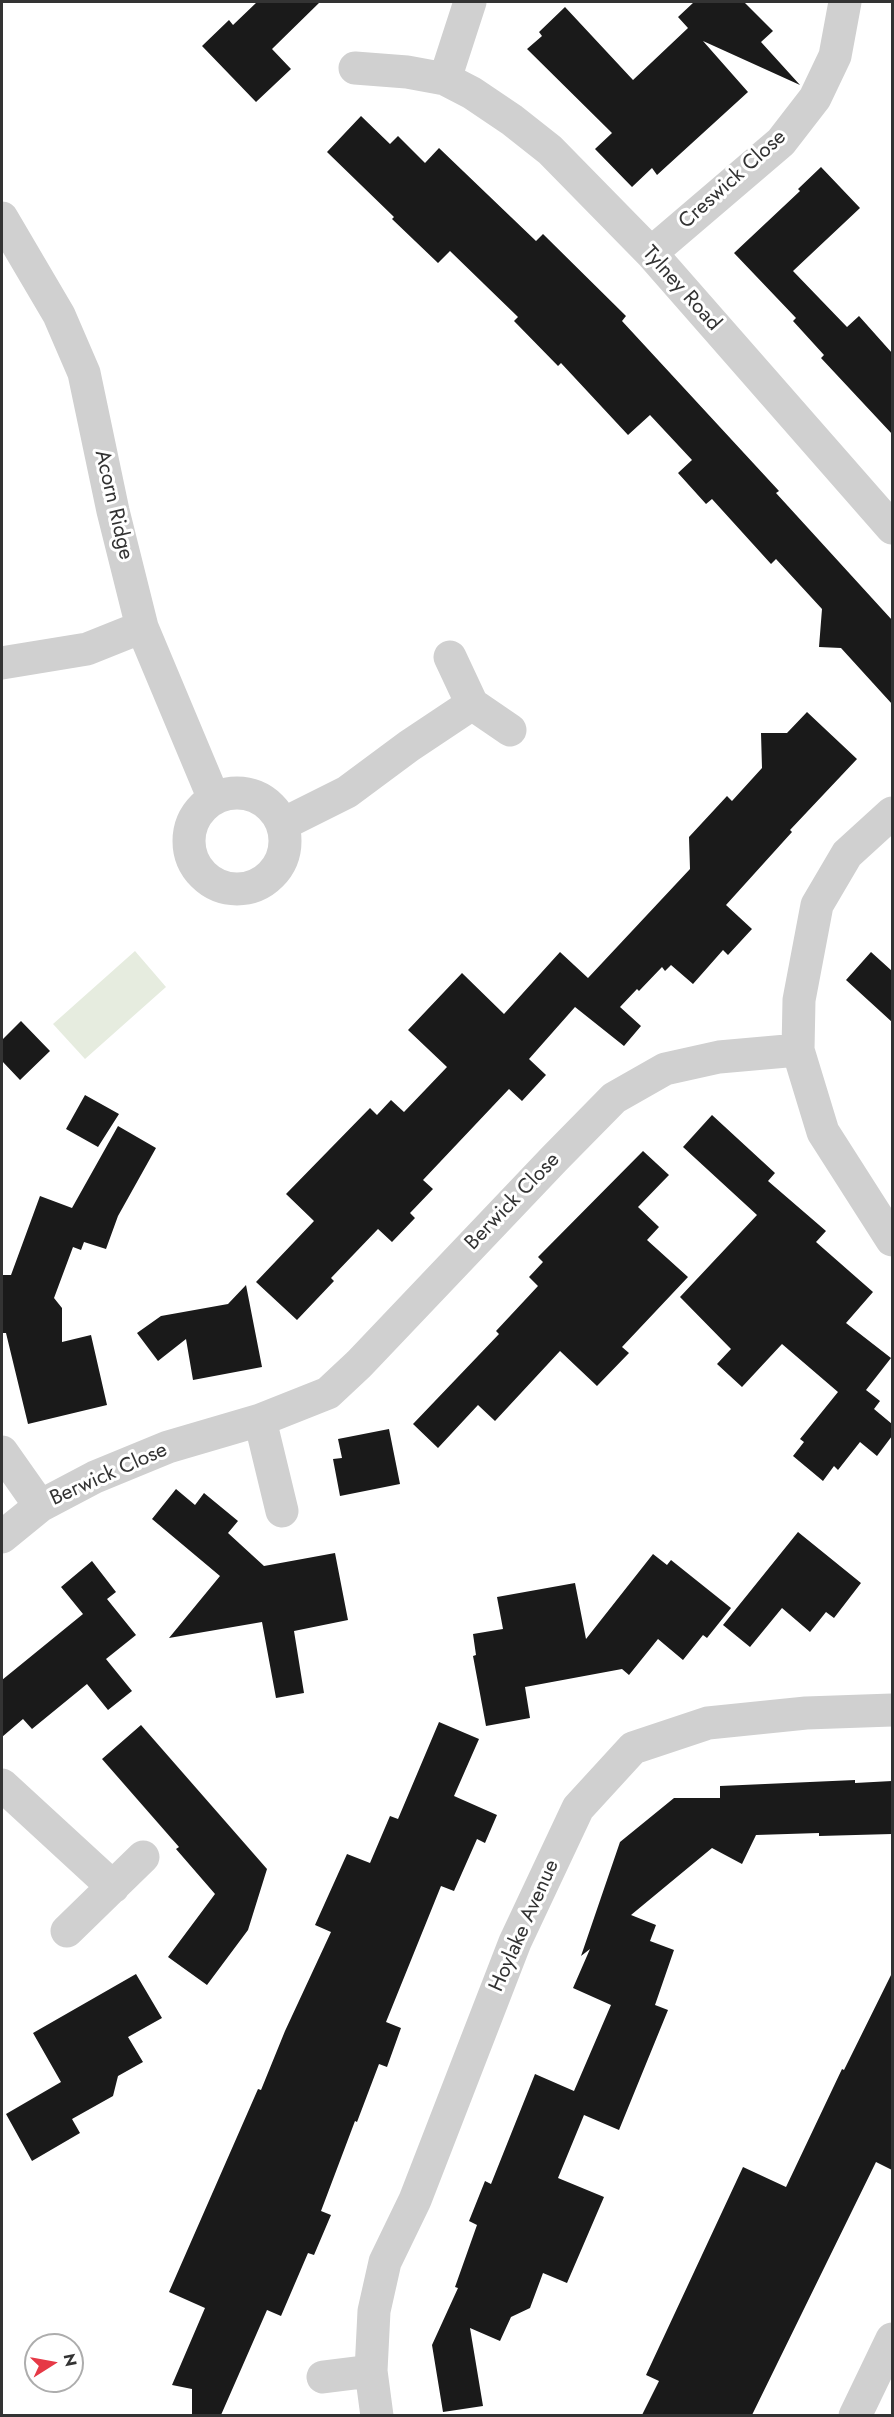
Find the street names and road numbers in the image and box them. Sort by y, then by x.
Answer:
street label: Creswick Close [674,125,792,235]
street label: Tylney Road [636,241,726,337]
street label: Acorn Ridge [88,448,138,562]
street label: Berwick Close [460,1148,566,1256]
street label: Berwick Close [46,1438,172,1512]
street label: Hoylake Avenue [485,1856,565,1996]

